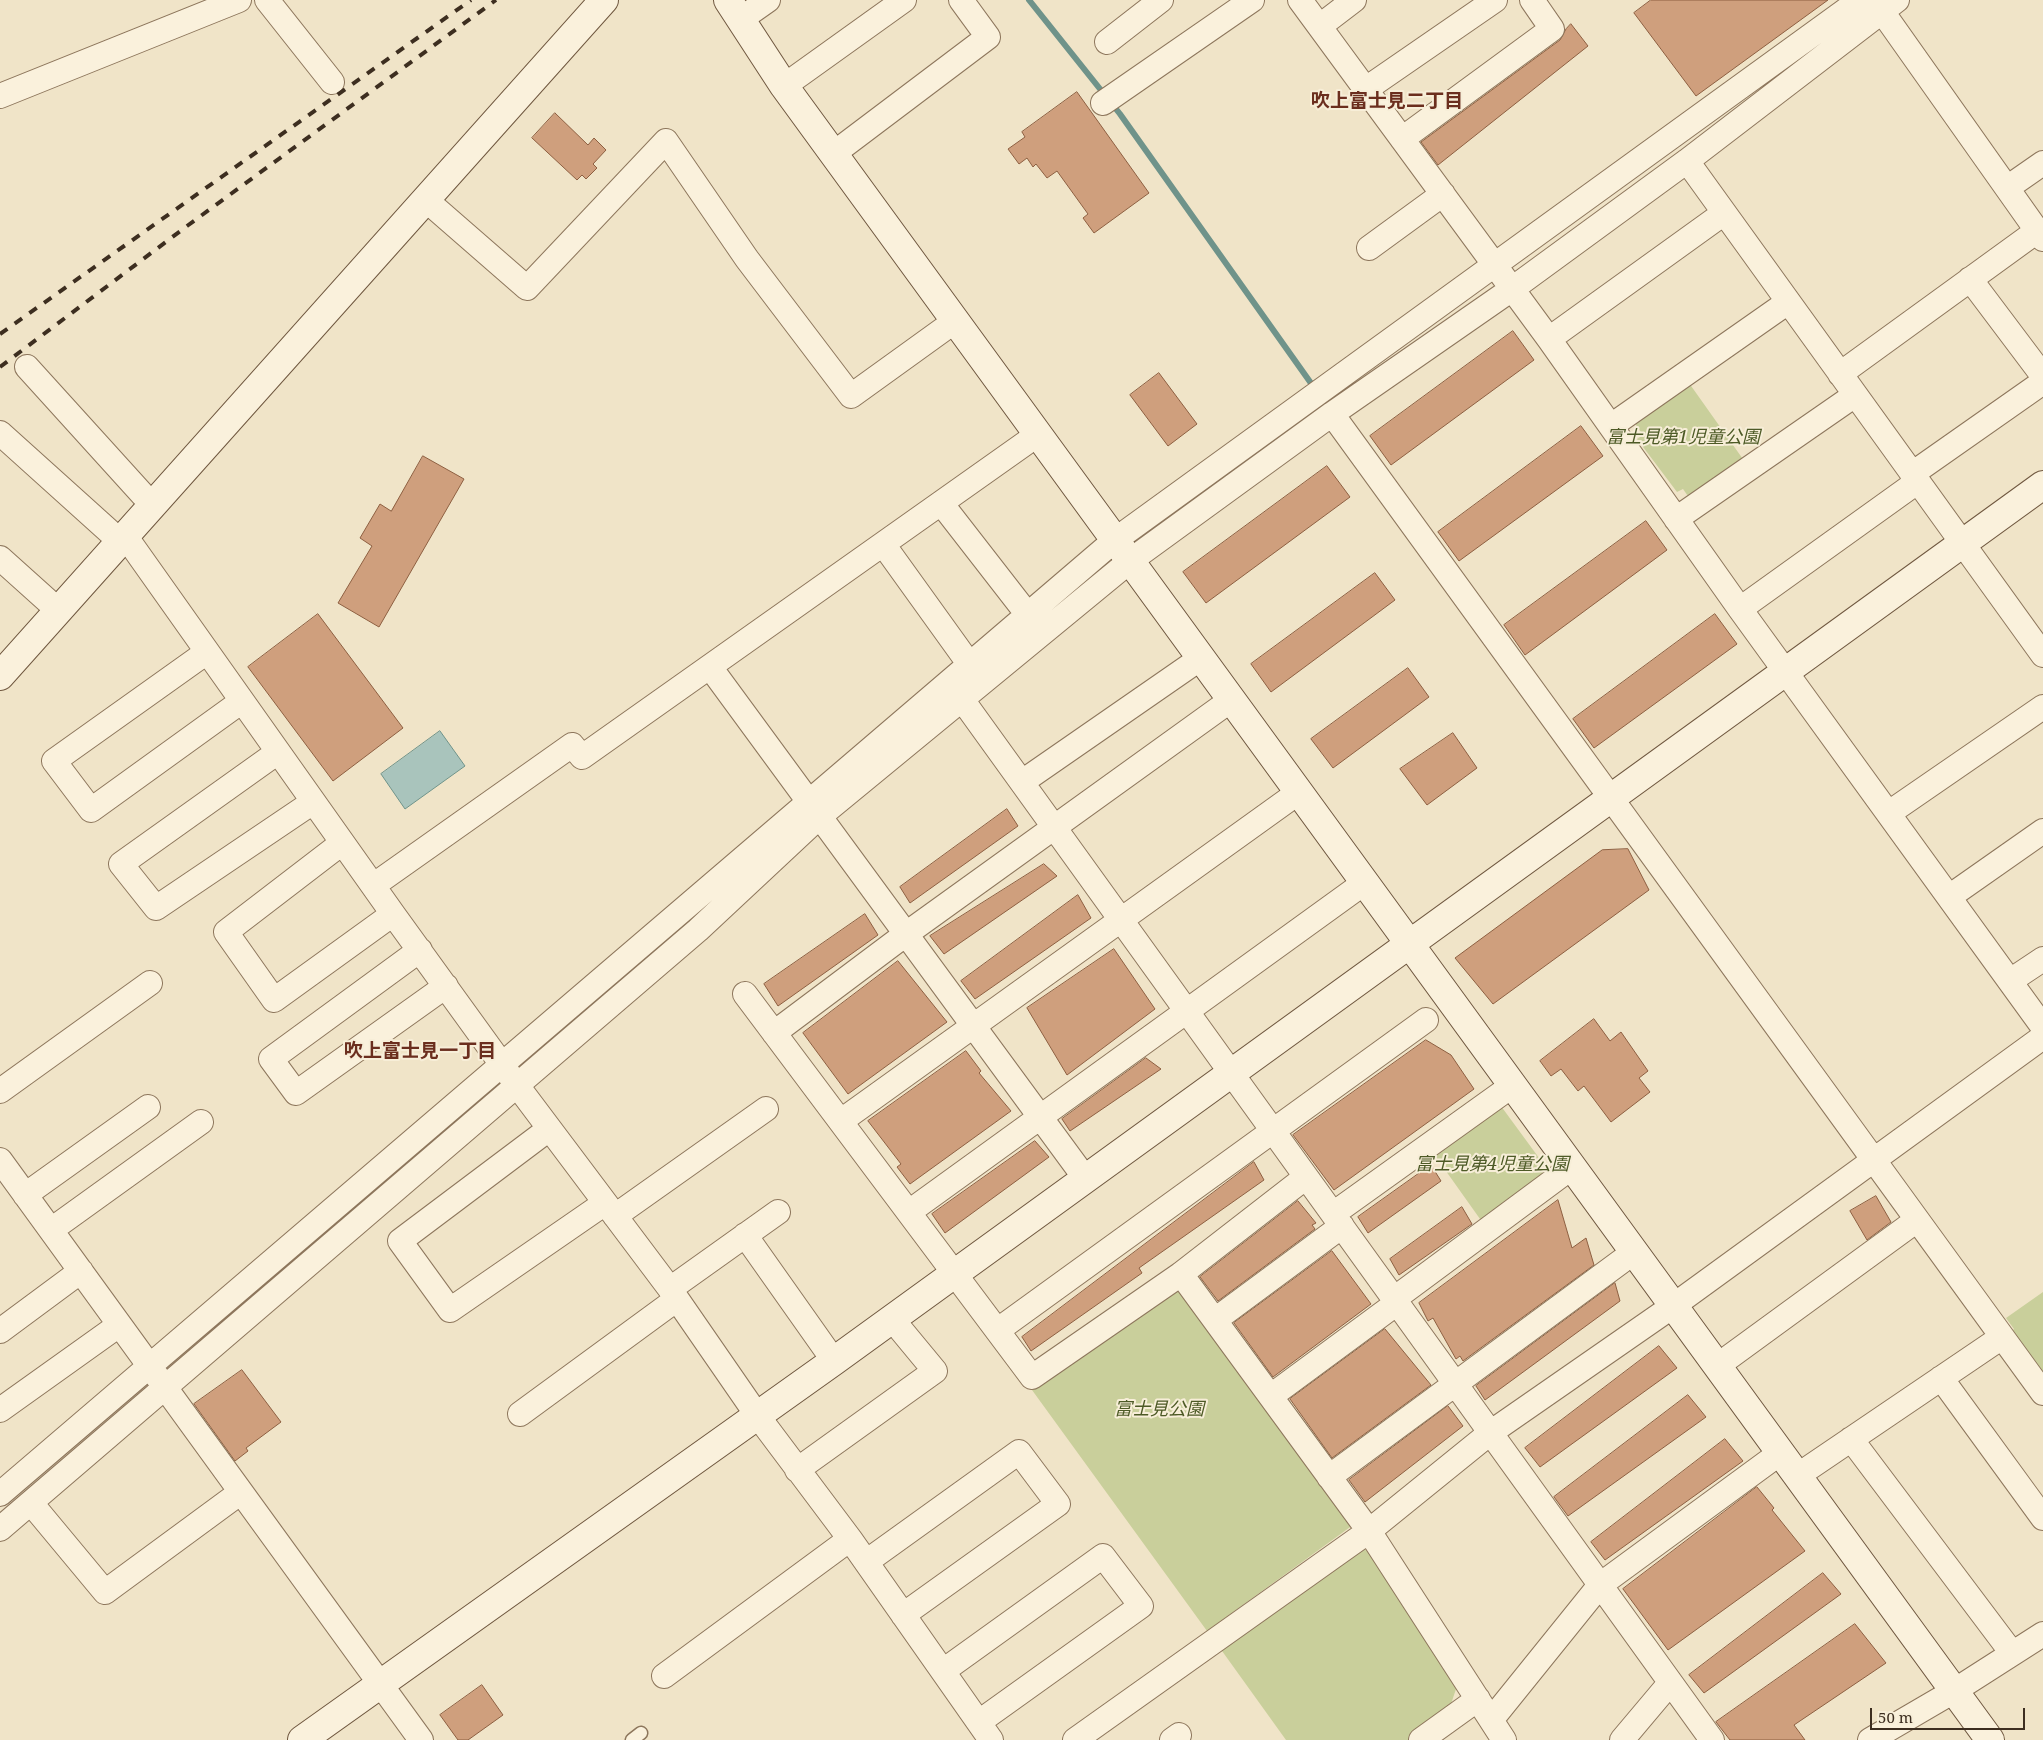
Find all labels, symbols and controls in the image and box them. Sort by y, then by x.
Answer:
district label: 吹上富士見二丁目 [1311,91,1463,113]
park label: 富士見第1児童公園 [1606,427,1760,449]
district label: 吹上富士見一丁目 [344,1041,496,1063]
park label: 富士見第4児童公園 [1415,1154,1569,1176]
park label: 富士見公園 [1114,1399,1204,1421]
scale bar [1873,1698,2028,1730]
text: 50 m [1878,1707,1913,1727]

